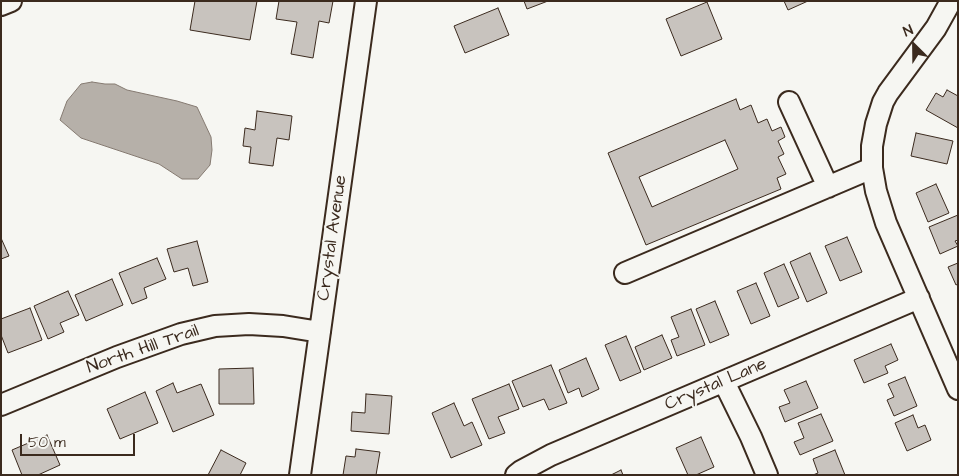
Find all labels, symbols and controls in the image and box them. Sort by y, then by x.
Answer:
north arrow [889,20,939,70]
text: N [900,20,916,42]
street label: Crystal Avenue [313,174,353,302]
street label: North Hill Trail [84,321,202,379]
street label: Crystal Lane [662,354,770,416]
scale bar [22,424,138,456]
text: 50 m [28,432,66,453]

